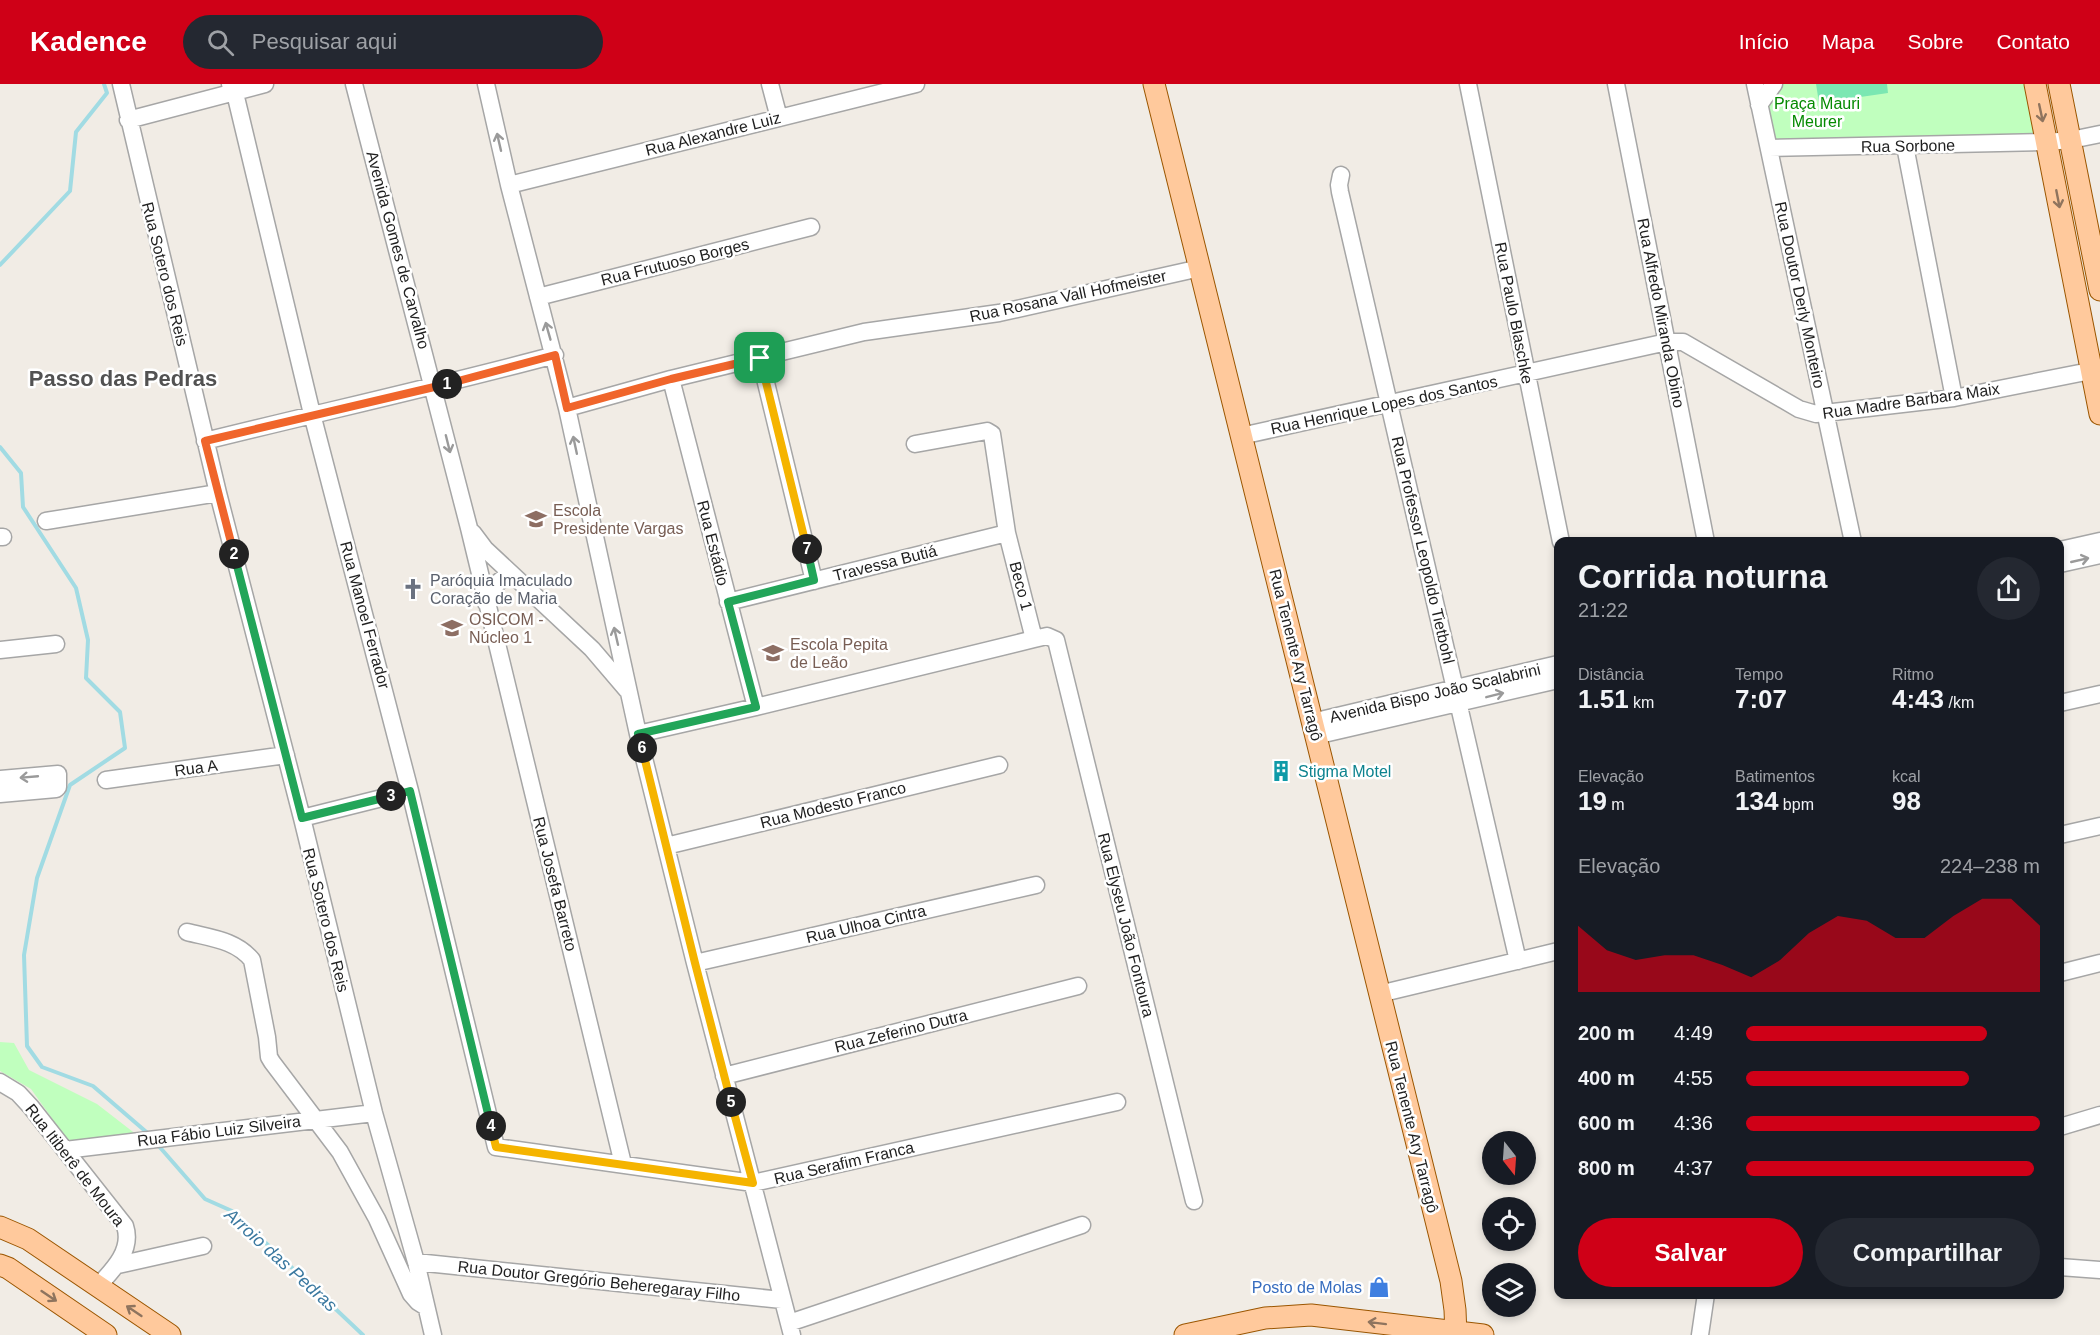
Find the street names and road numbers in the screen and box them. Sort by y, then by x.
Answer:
street label: Rua Alexandre Luiz [644,109,782,159]
street label: Rua Sorbone [1861,137,1955,155]
street label: Avenida Gomes de Carvalho [363,149,433,351]
street label: Rua Sotero dos Reis [139,200,191,348]
street label: Rua Doutor Derly Monteiro [1772,200,1828,390]
street label: Rua Alfredo Miranda Obino [1634,217,1688,409]
street label: Rua Frutuoso Borges [599,235,751,289]
street label: Rua Paulo Blaschke [1492,241,1536,385]
street label: Rua Rosana Vall Hofmeister [968,267,1169,325]
street label: Rua Henrique Lopes dos Santos [1269,373,1499,437]
street label: Rua Madre Barbara Maix [1821,380,2001,422]
street label: Rua Professor Leopoldo Tietbohl [1389,435,1457,665]
street label: Rua Estádio [694,499,732,587]
street label: Rua Manoel Ferrador [337,539,393,691]
street label: Travessa Butiá [831,542,939,584]
street label: Beco 1 [1006,560,1036,612]
street label: Rua Tenente Ary Tarragô [1266,567,1326,743]
street label: Avenida Bispo João Scalabrini [1328,660,1542,726]
street label: Rua A [173,757,219,779]
street label: Rua Modesto Franco [758,779,908,831]
street label: Rua Josefa Barreto [530,815,580,953]
street label: Rua Elyseu João Fontoura [1095,831,1157,1019]
street label: Rua Sotero dos Reis [300,846,352,994]
street label: Rua Ulhoa Cintra [804,902,928,946]
street label: Rua Zeferino Dutra [833,1006,969,1056]
street label: Rua Tenente Ary Tarragô [1382,1039,1442,1215]
street label: Rua Itiberê de Moura [22,1101,128,1230]
street label: Rua Fábio Luiz Silveira [136,1113,302,1149]
street label: Rua Serafim Franca [772,1139,916,1187]
street label: Rua Doutor Gregório Beheregaray Filho [457,1258,741,1304]

